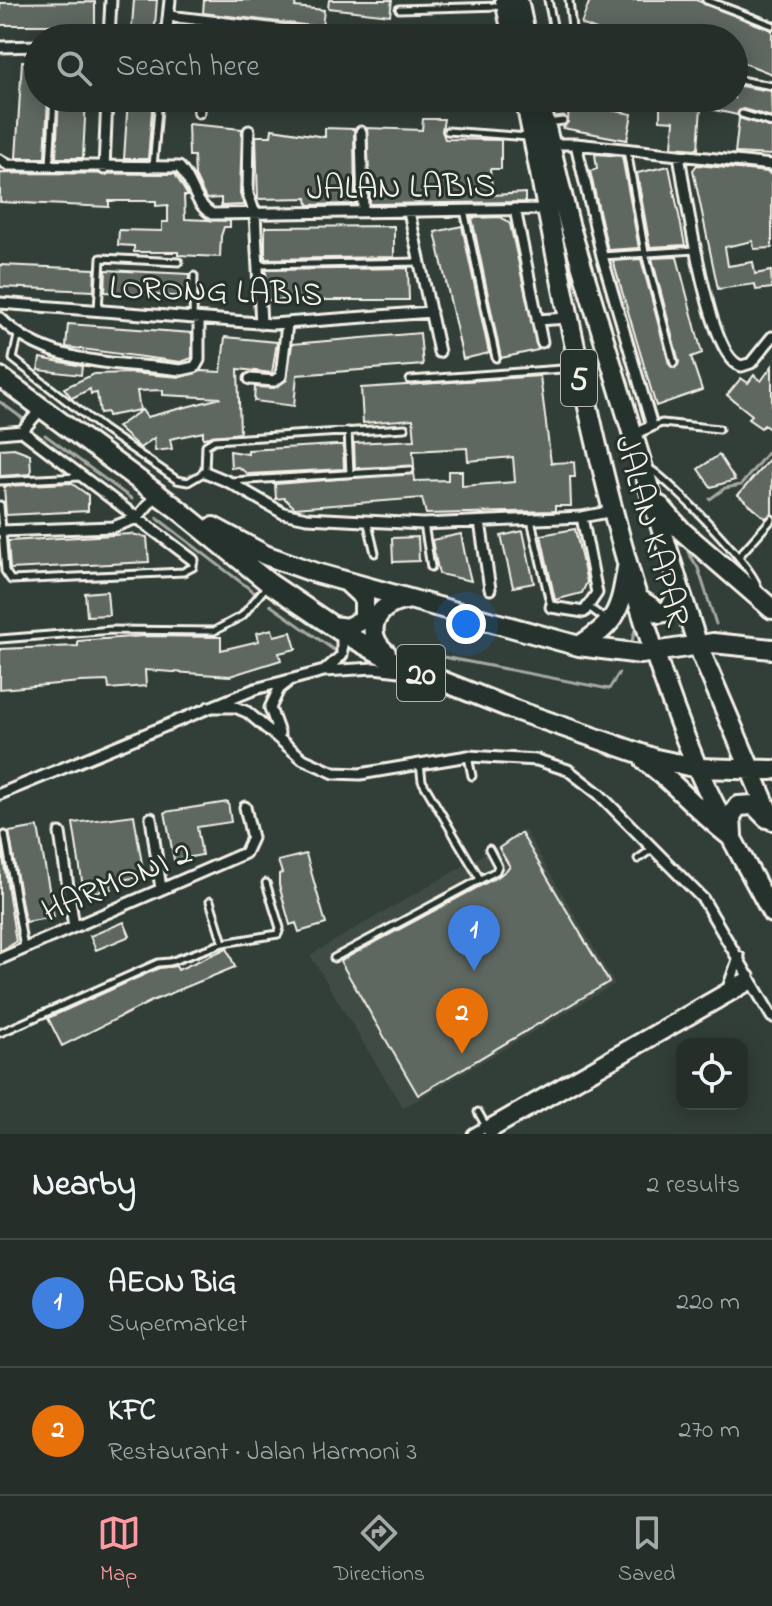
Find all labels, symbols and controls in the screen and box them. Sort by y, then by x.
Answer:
search box [24,24,748,112]
icon: search [52,46,96,90]
text: Search here [116,46,260,90]
street label: JALAN LABIS [306,162,496,216]
street label: LORONG LABIS [108,264,323,322]
road number: 5 [561,350,597,406]
street label: JALAN KAPAR [599,429,701,633]
your location [446,604,486,644]
road number: 20 [397,645,445,701]
street label: HARMONI 2 [35,830,200,938]
pin: 1 [448,905,500,971]
pin: 2 [436,988,488,1054]
map controls [676,1038,748,1110]
button: locate [676,1038,748,1110]
text: Nearby [32,1161,136,1211]
text: 2 results [647,1167,740,1205]
text: AEON BiG [108,1262,237,1306]
text: 1 [54,1284,62,1322]
text: 220 m [676,1284,740,1322]
text: Supermarket [108,1306,247,1344]
text: KFC [108,1390,156,1434]
text: 2 [52,1412,64,1450]
text: 270 m [678,1412,740,1450]
text: Restaurant · Jalan Harmoni 3 [108,1434,417,1472]
tab: Map [97,1511,141,1591]
tab: Directions [334,1511,425,1591]
tab: Saved [618,1511,675,1591]

